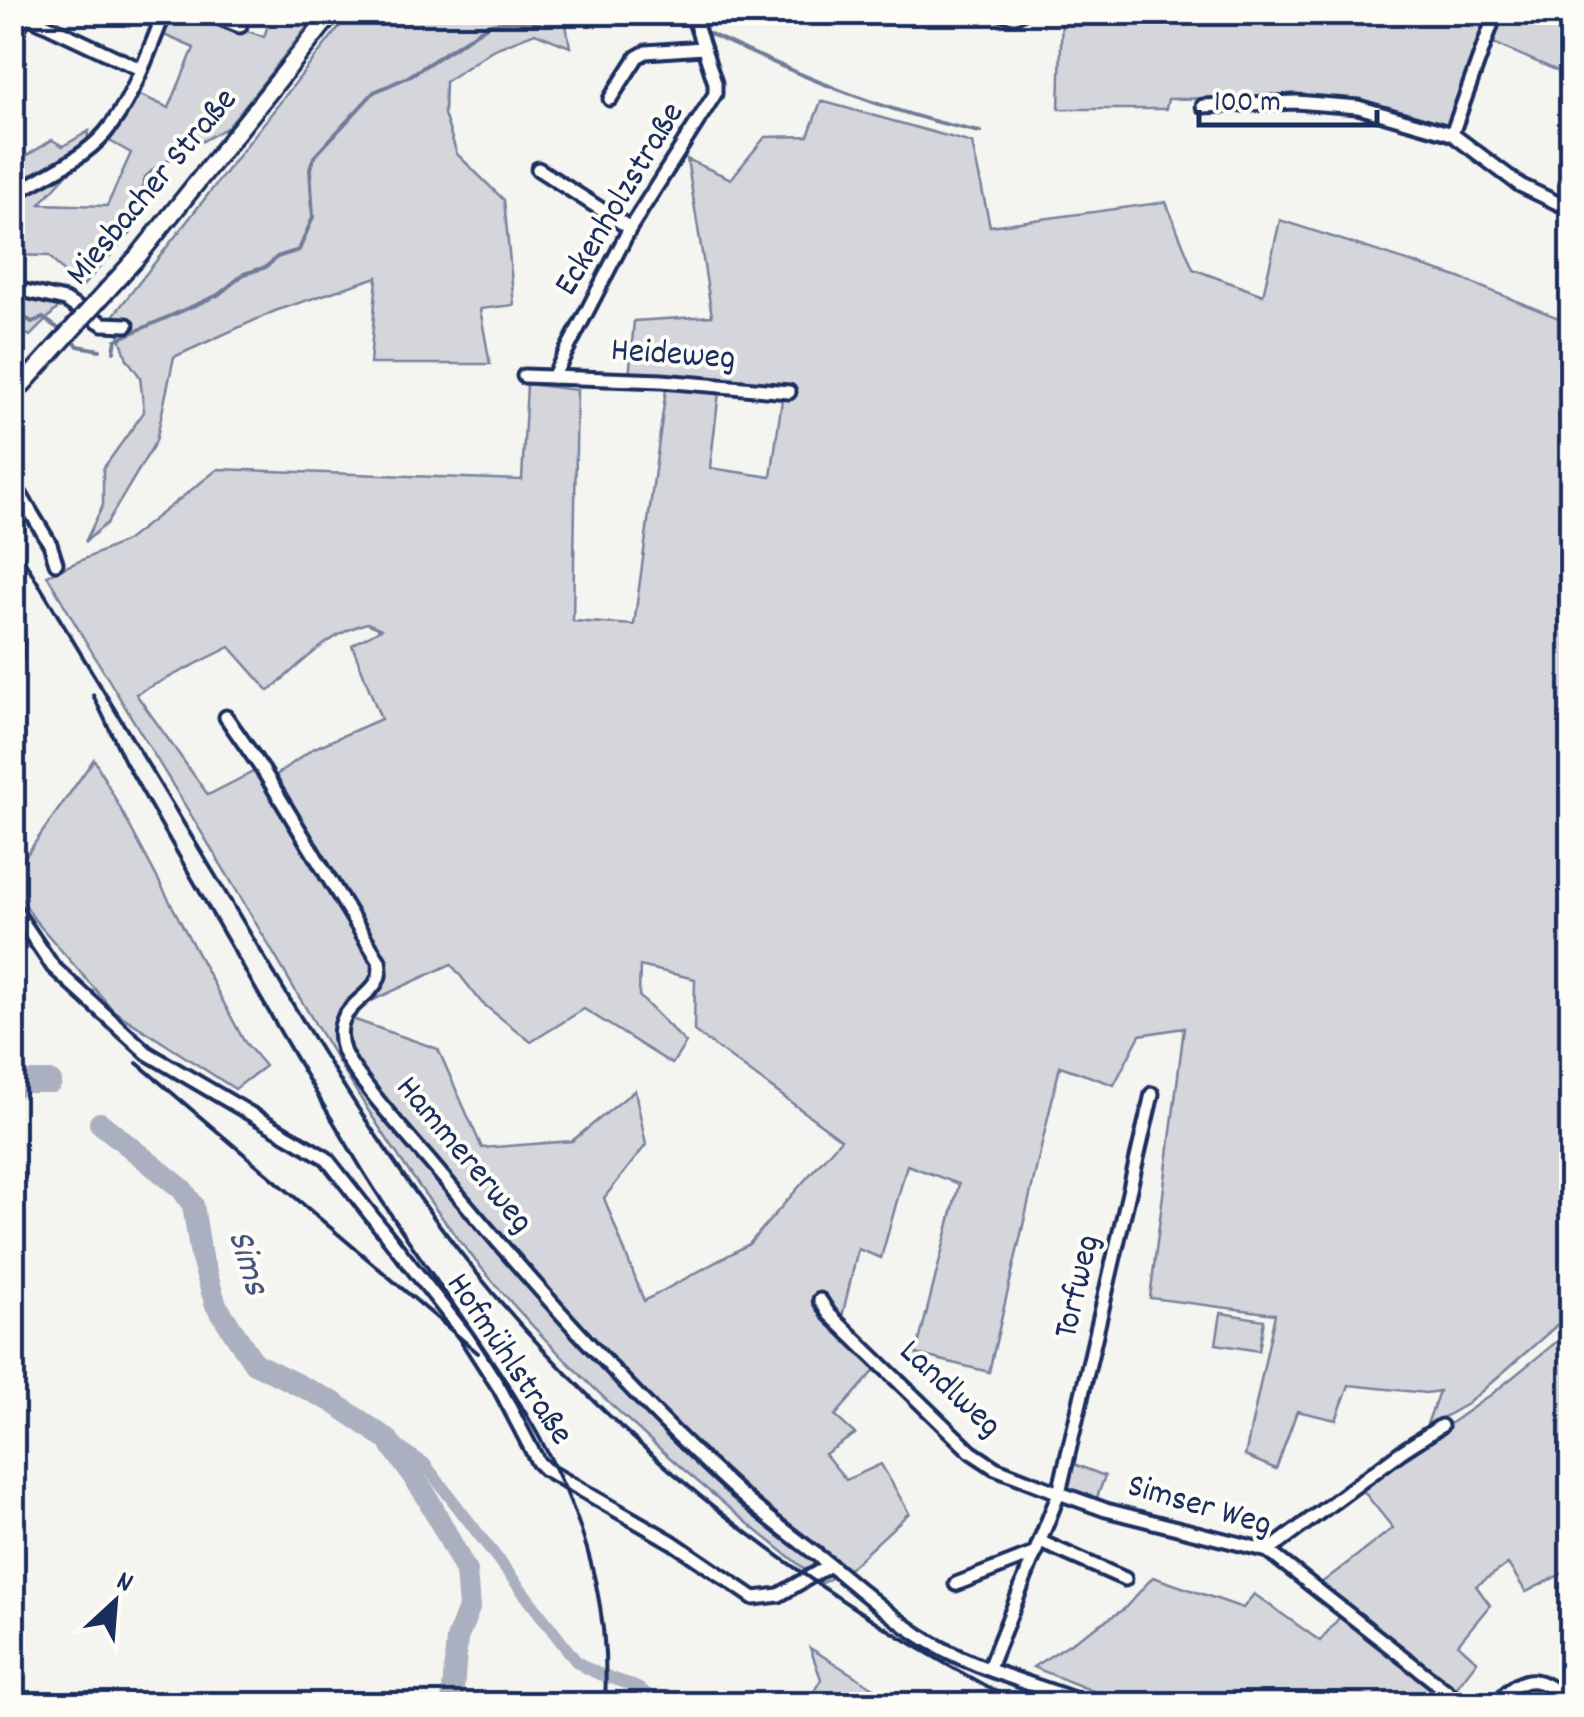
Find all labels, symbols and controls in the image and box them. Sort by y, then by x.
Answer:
scale bar [1199,65,1376,127]
street label: Miesbacher Straße [55,78,251,298]
text: 100 m [1214,83,1281,126]
street label: Eckenholzstraße [543,94,699,306]
street label: Heideweg [609,327,737,385]
street label: Hammererweg [382,1066,544,1246]
water label: Sims [210,1223,282,1303]
street label: Torfweg [1043,1230,1115,1344]
street label: Hofmühlstraße [432,1264,584,1456]
street label: Landlweg [886,1329,1012,1451]
street label: Simser Weg [1121,1463,1277,1551]
north arrow [65,1552,165,1652]
text: N [109,1563,139,1605]

